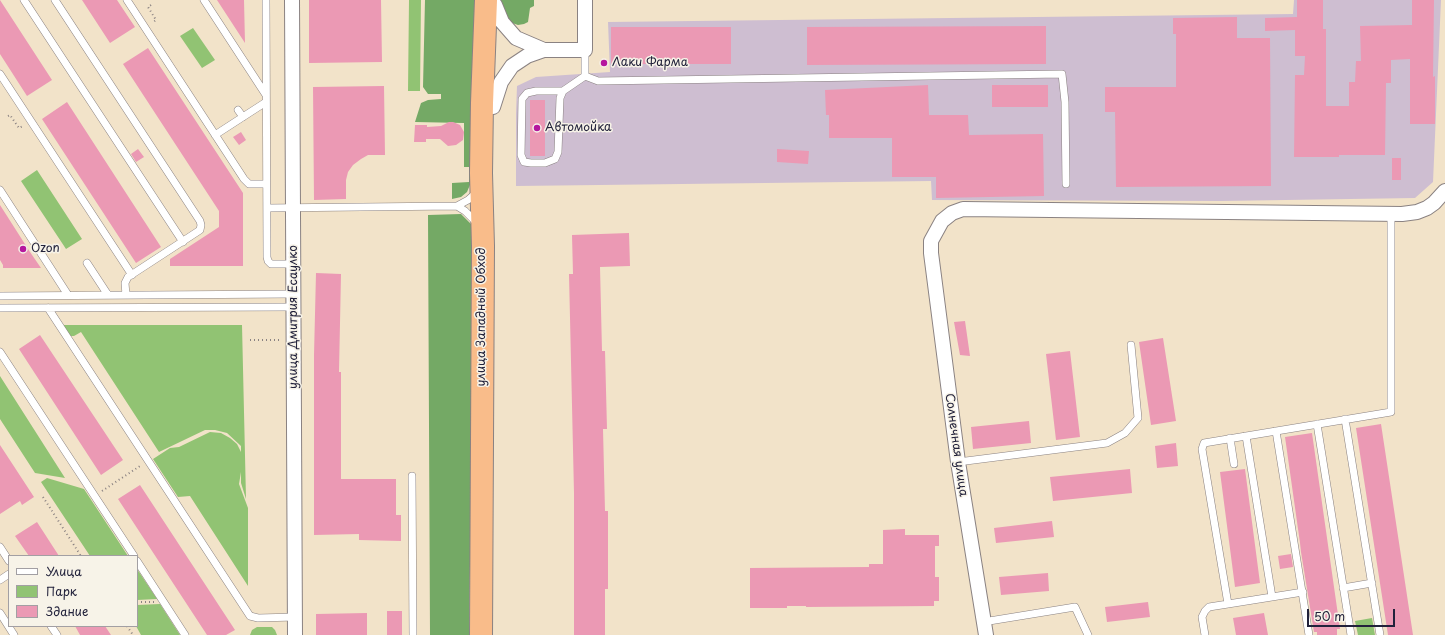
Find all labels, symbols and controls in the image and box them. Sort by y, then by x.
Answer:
place label: Лаки Фарма [612,56,688,70]
marker: Лаки Фарма [599,58,609,68]
place label: Автомойка [545,121,612,135]
marker: Автомойка [532,123,542,133]
place label: Ozon [31,242,60,256]
marker: Ozon [18,244,28,254]
street label: улица Дмитрия Есаулко [287,245,301,389]
street label: улица Западный Обход [475,248,489,386]
street label: Солнечная улица [942,393,970,497]
legend [8,555,138,627]
text: Улица [46,562,82,580]
text: Парк [46,582,77,600]
scale bar [1309,601,1397,627]
text: Здание [46,602,88,620]
text: 50 m [1314,607,1345,625]

